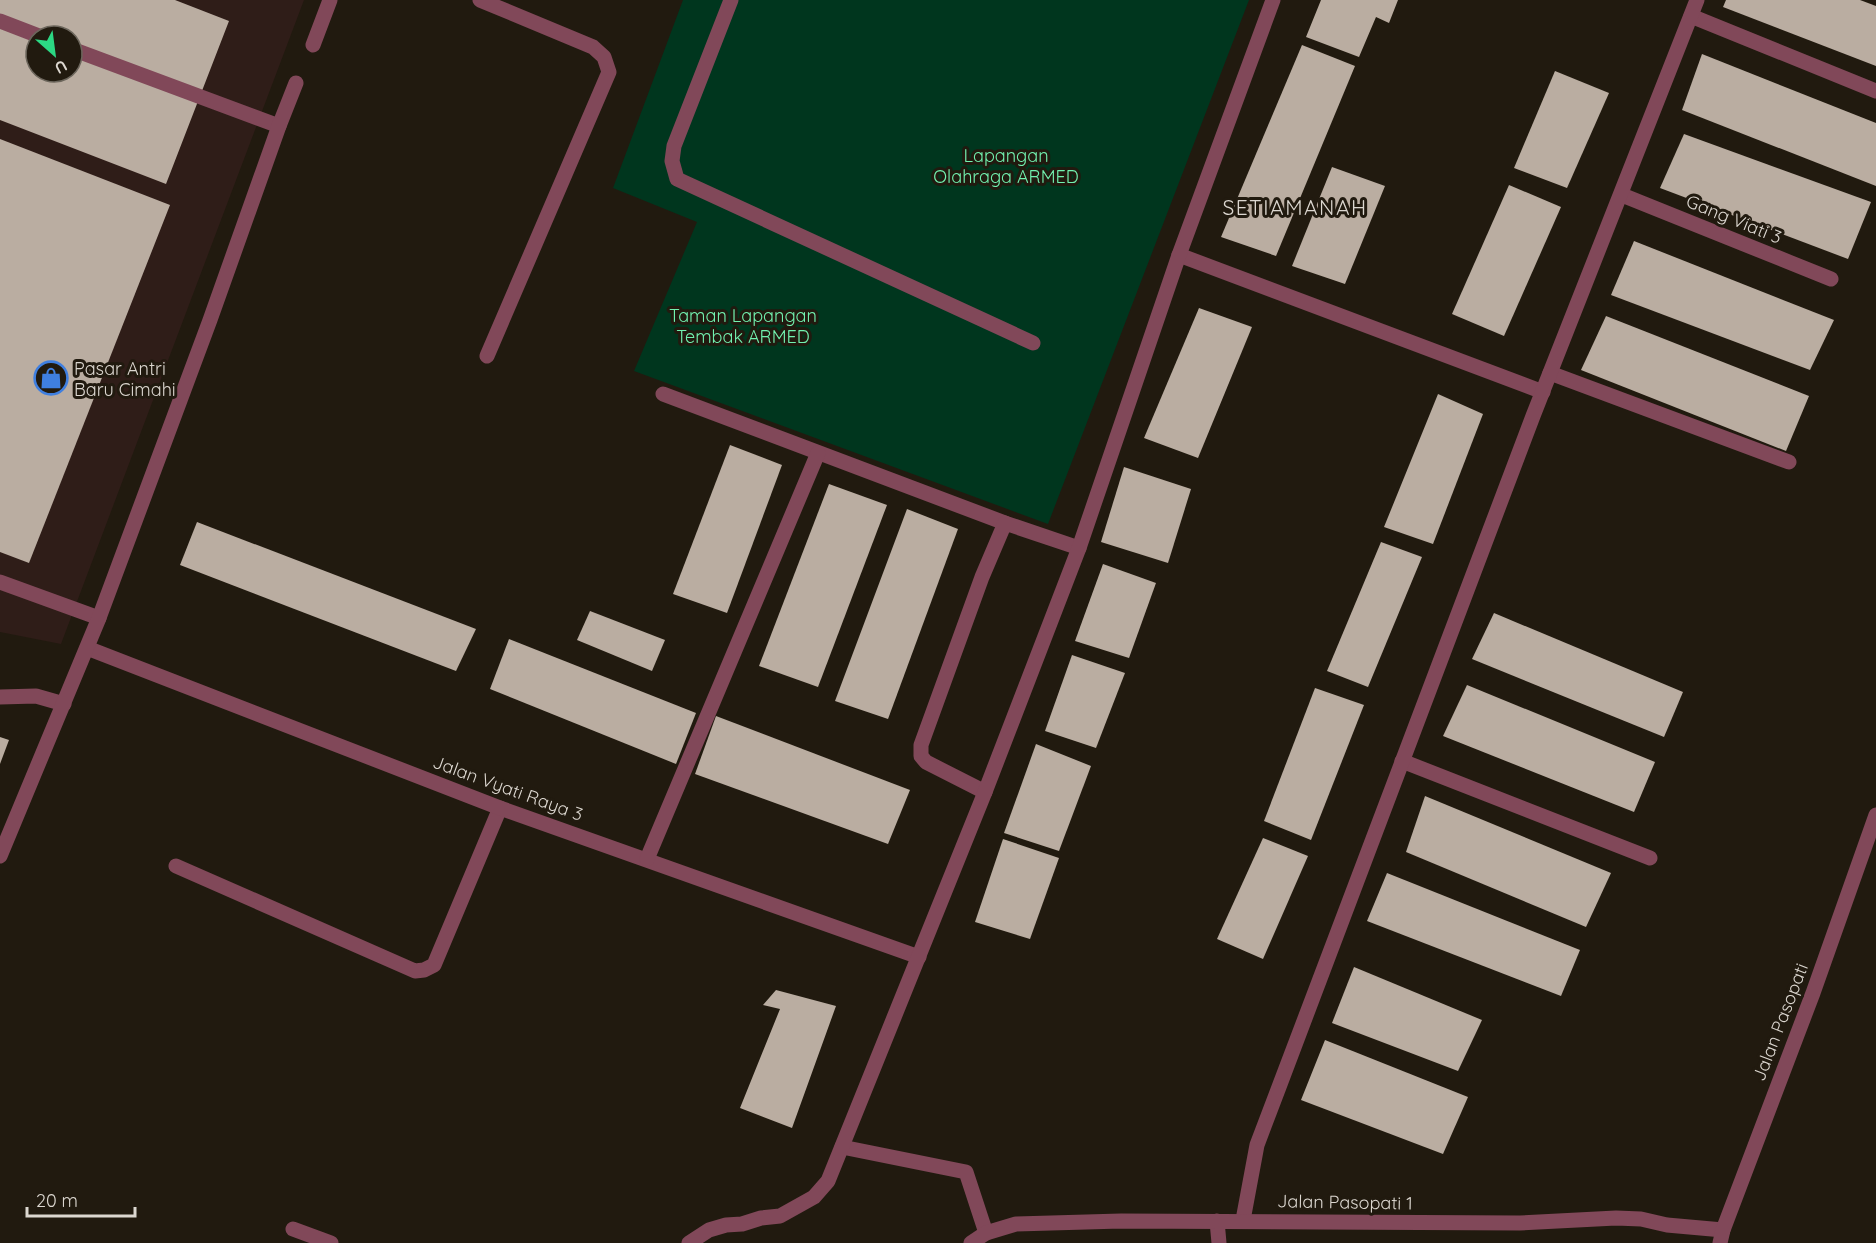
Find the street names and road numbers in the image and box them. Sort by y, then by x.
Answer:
street label: Gang Viati 3 [1683,189,1785,249]
street label: Jalan Vyati Raya 3 [430,750,586,826]
street label: Jalan Pasopati [1747,960,1813,1084]
street label: Jalan Pasopati 1 [1277,1189,1413,1215]

